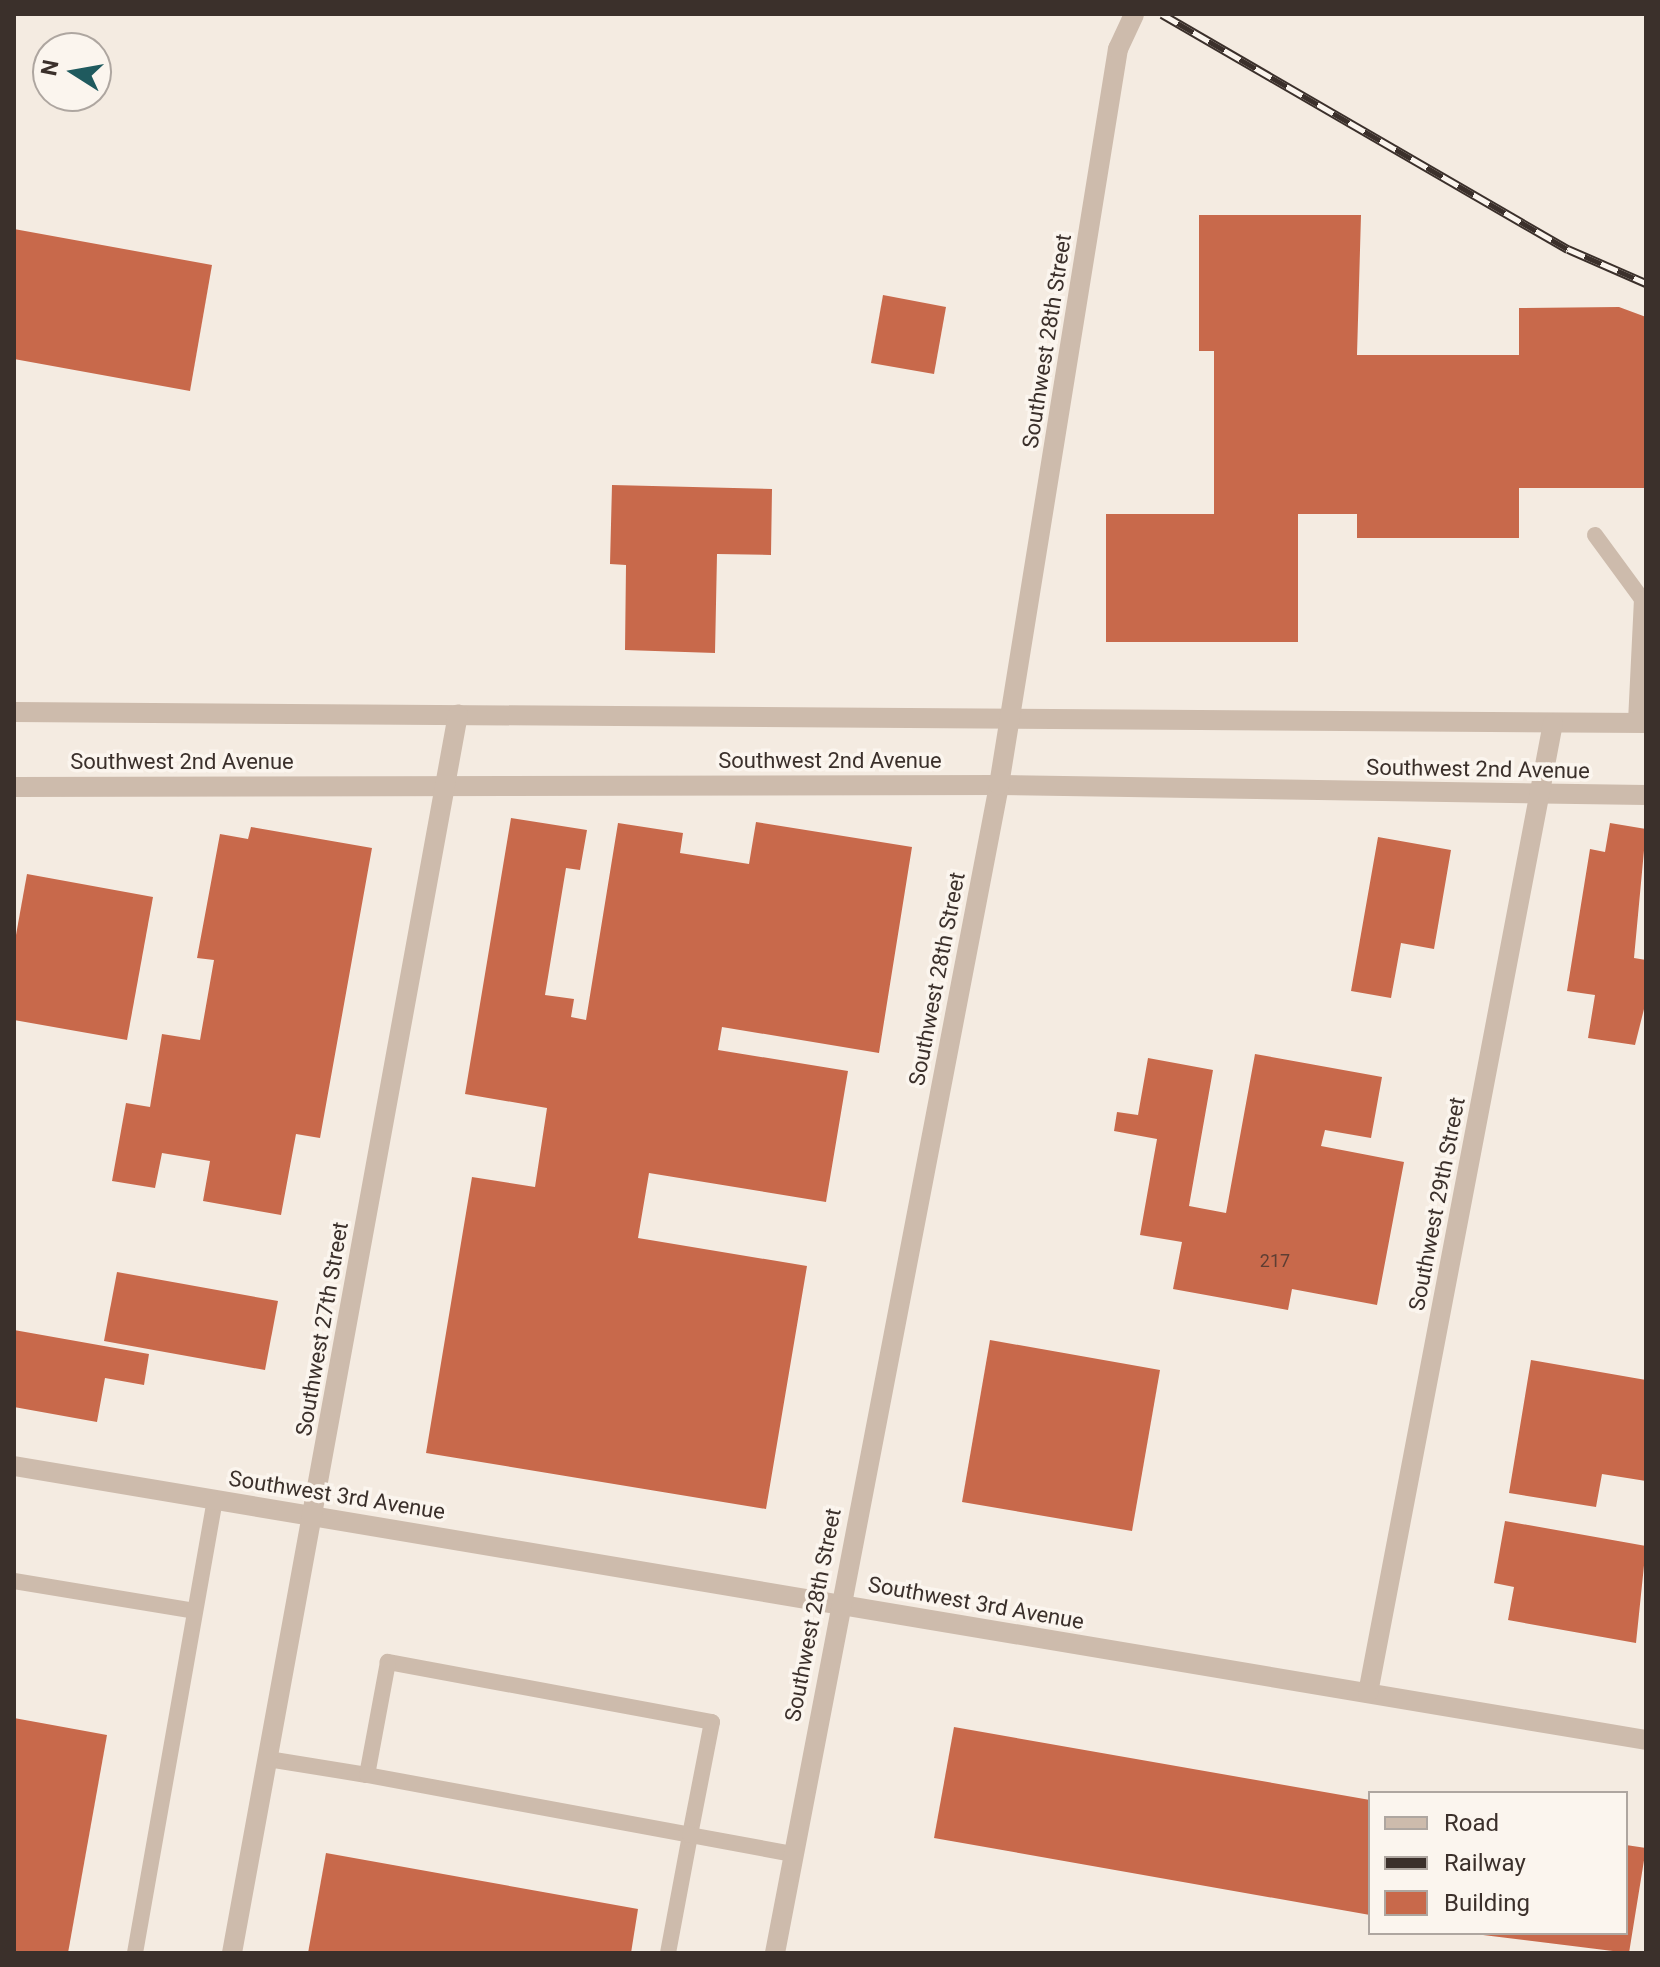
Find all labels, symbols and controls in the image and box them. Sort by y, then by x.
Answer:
north arrow [32,32,112,112]
text: N [36,58,64,78]
street label: Southwest 28th Street [1017,232,1077,450]
street label: Southwest 2nd Avenue [718,748,942,774]
street label: Southwest 2nd Avenue [70,749,294,775]
street label: Southwest 2nd Avenue [1366,754,1590,784]
street label: Southwest 28th Street [903,870,971,1088]
street label: Southwest 29th Street [1403,1095,1471,1313]
street label: Southwest 27th Street [290,1220,354,1438]
house number: 217 [1260,1250,1290,1272]
street label: Southwest 3rd Avenue [227,1465,447,1525]
street label: Southwest 28th Street [779,1506,847,1724]
street label: Southwest 3rd Avenue [866,1571,1086,1635]
legend [1368,1791,1628,1935]
text: Road [1444,1809,1499,1837]
text: Railway [1444,1849,1526,1877]
text: Building [1444,1889,1530,1917]

